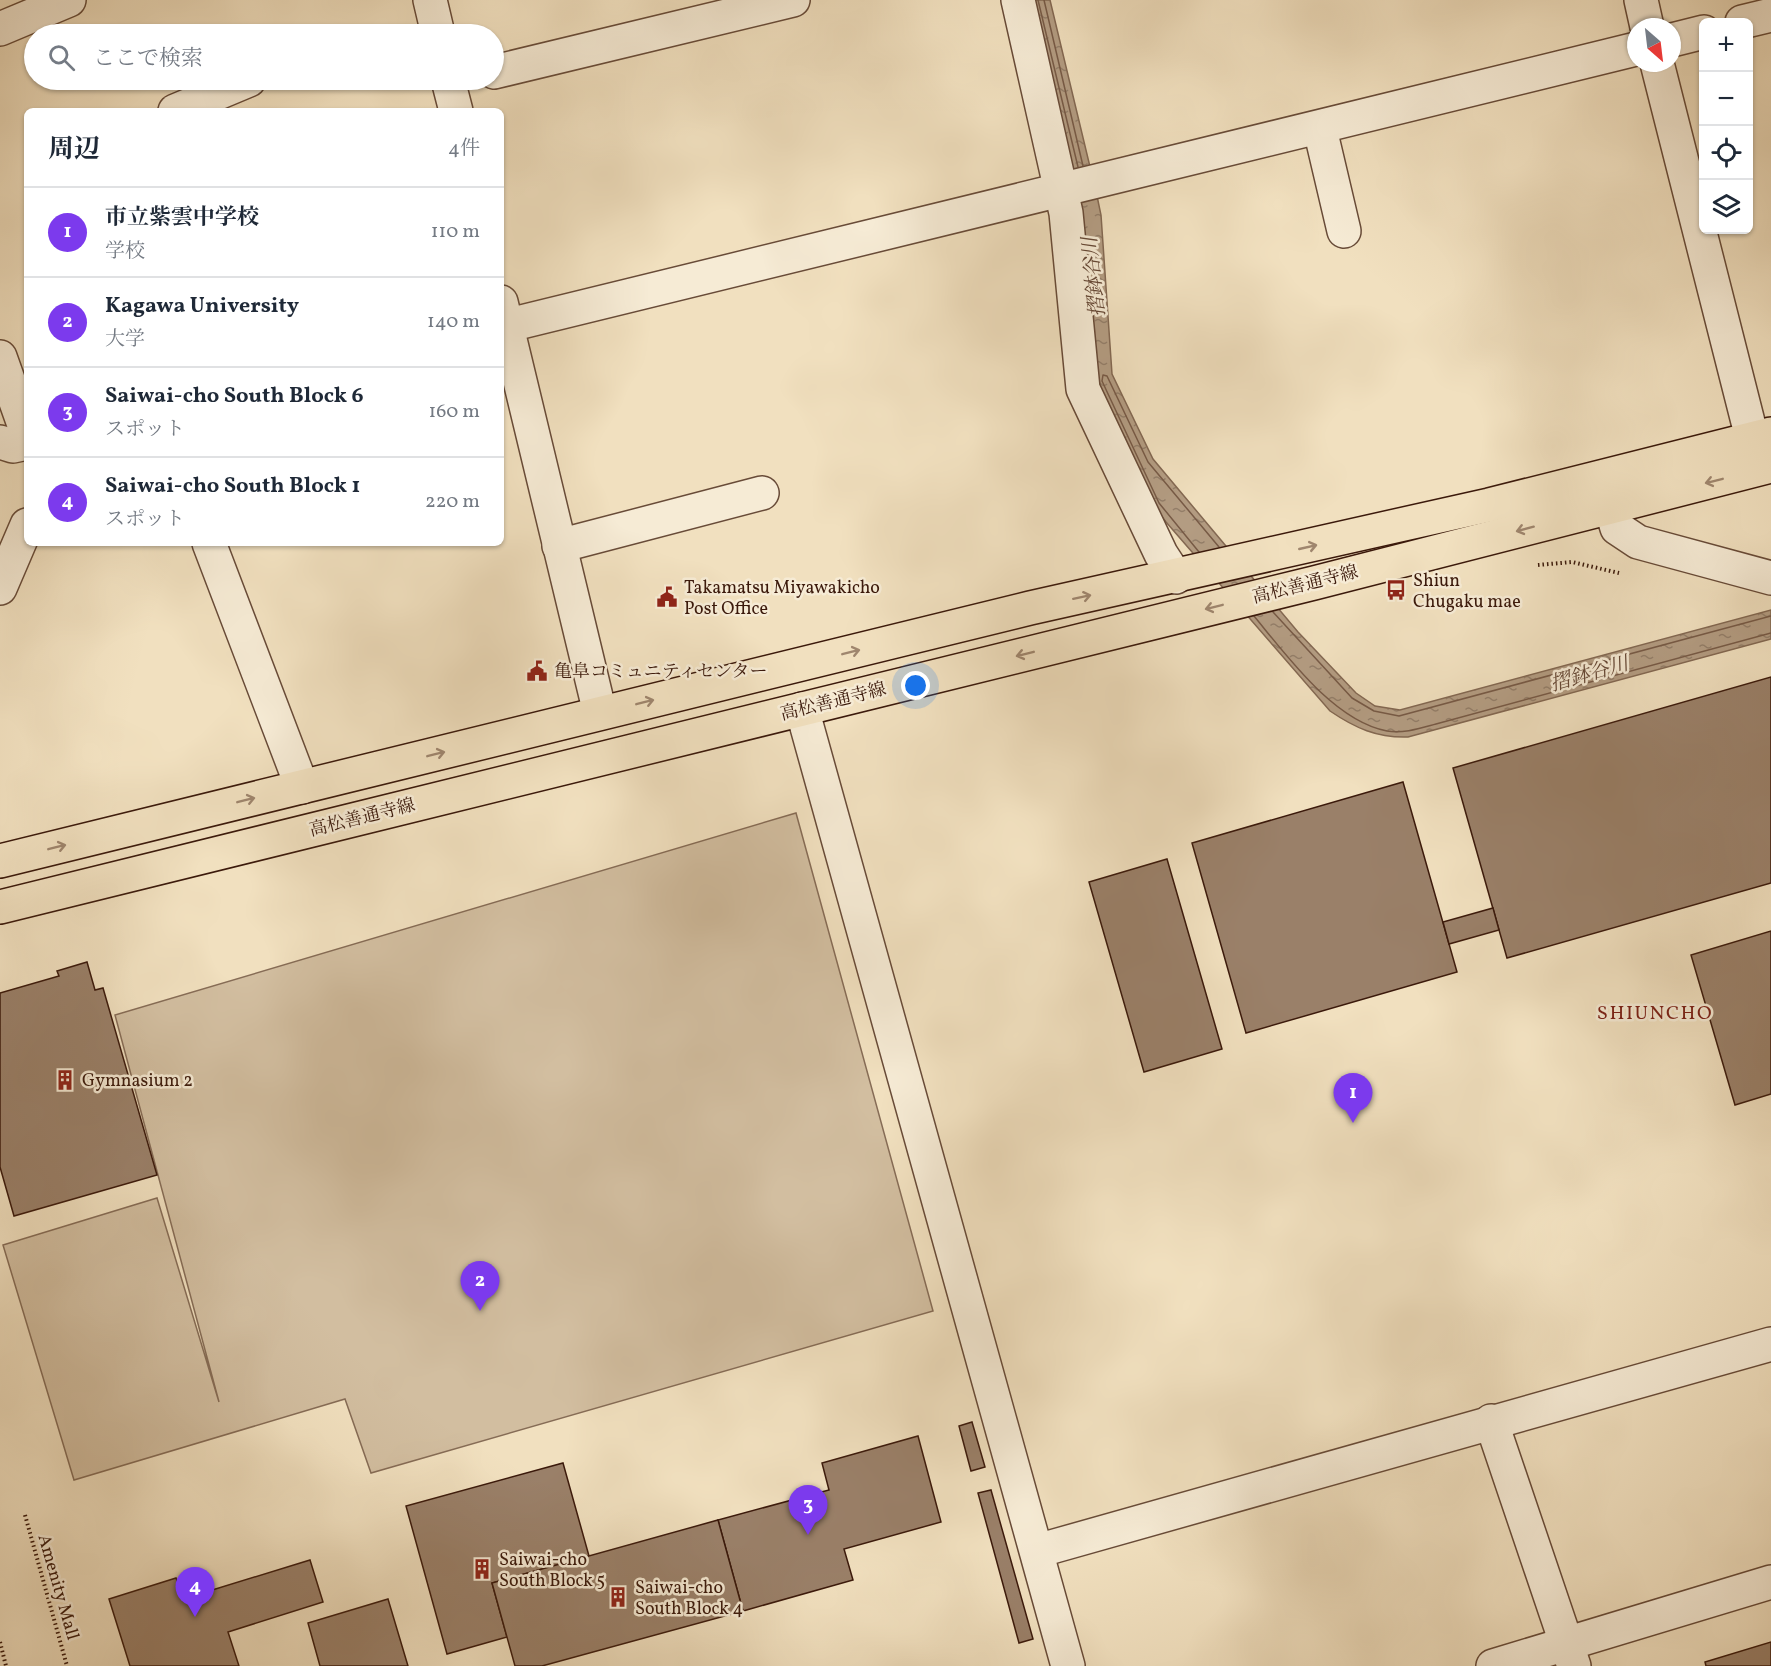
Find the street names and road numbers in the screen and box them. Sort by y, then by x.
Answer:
street label: 高松善通寺線 [1250,560,1361,611]
street label: 高松善通寺線 [778,677,889,728]
street label: 高松善通寺線 [307,793,418,844]
street label: Amenity Mall [31,1532,85,1643]

